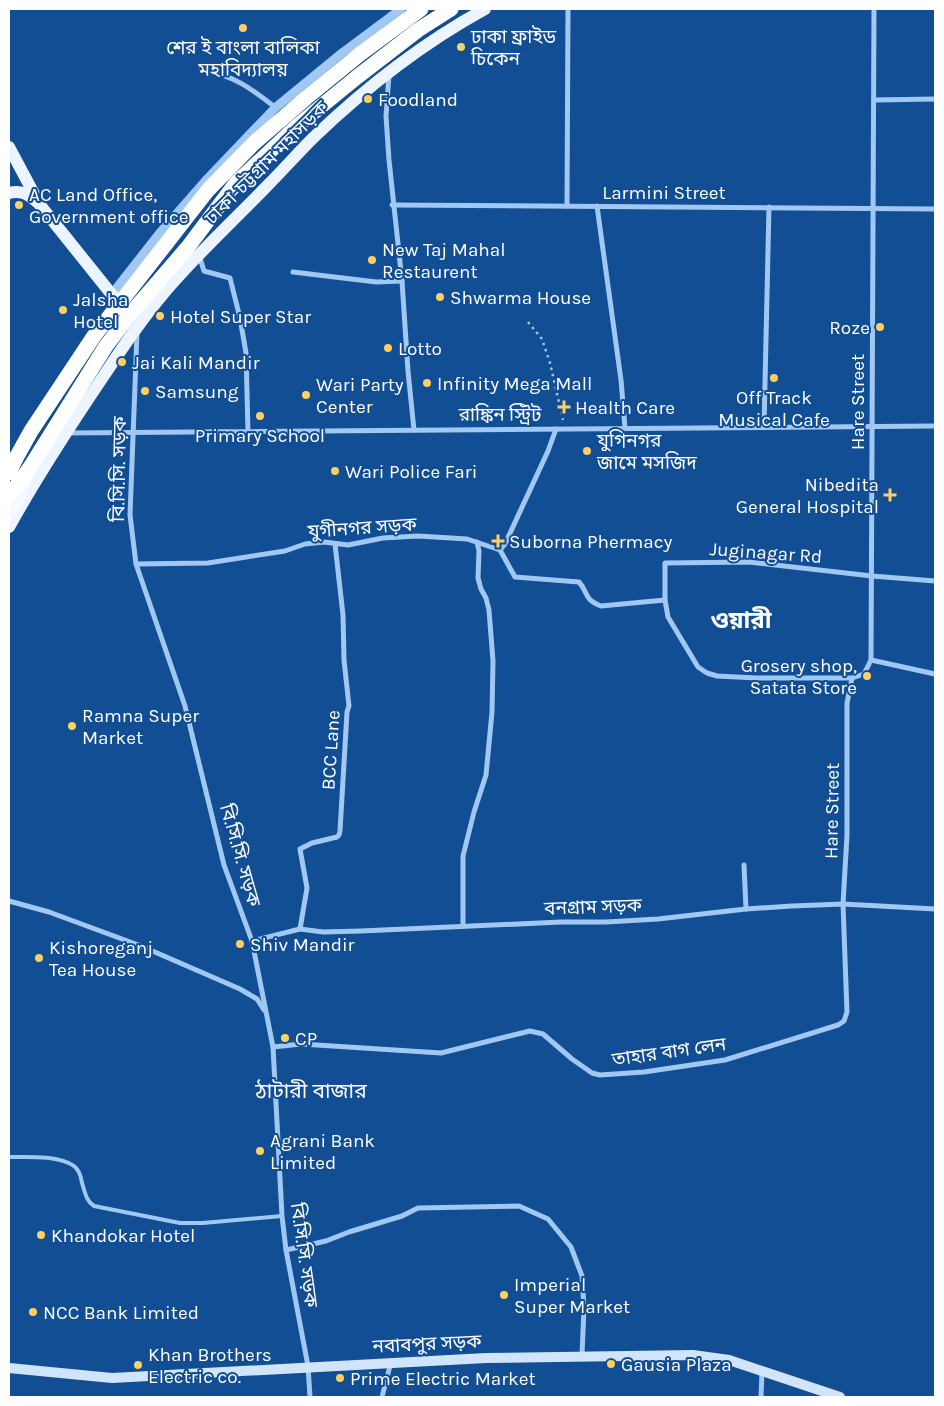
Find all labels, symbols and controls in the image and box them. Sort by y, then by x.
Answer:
marker: শের ই বাংলা বালিকা মহাবিদ্যালয় [237,22,249,34]
place label: ঢাকা ফ্রাইড চিকেন [470,25,557,70]
place label: শের ই বাংলা বালিকা মহাবিদ্যালয় [166,36,321,81]
marker: ঢাকা ফ্রাইড চিকেন [455,41,467,53]
place label: Foodland [378,89,458,111]
marker: Foodland [362,93,374,105]
street label: ঢাকা-চট্টগ্রাম মহাসড়ক [199,95,333,230]
street label: Larmini Street [602,182,726,204]
place label: AC Land Office, Government office [29,184,189,228]
marker: AC Land Office, Government office [13,199,25,211]
place label: New Taj Mahal Restaurent [382,239,506,283]
marker: New Taj Mahal Restaurent [366,254,378,266]
place label: Shwarma House [450,287,591,309]
place label: Jalsha Hotel [73,289,128,333]
marker: Shwarma House [434,291,446,303]
marker: Jalsha Hotel [57,304,69,316]
place label: Hotel Super Star [170,306,311,328]
marker: Hotel Super Star [154,310,166,322]
place label: Roze [829,317,870,339]
marker: Roze [874,321,886,333]
place label: Lotto [398,338,442,360]
marker: Lotto [382,342,394,354]
place label: Jai Kali Mandir [132,352,260,374]
street label: Hare Street [847,354,869,450]
marker: Jai Kali Mandir [116,356,128,368]
marker: Off Track Musical Cafe [768,372,780,384]
place label: Infinity Mega Mall [437,373,592,395]
place label: Wari Party Center [316,374,404,418]
marker: Infinity Mega Mall [421,377,433,389]
place label: Samsung [155,381,239,403]
marker: Samsung [139,385,151,397]
place label: Off Track Musical Cafe [718,387,830,431]
marker: Wari Party Center [300,389,312,401]
place label: Health Care [575,397,675,419]
marker: Health Care [557,400,571,414]
street label: রাঙ্কিন স্ট্রিট [458,403,542,426]
marker: Primary School [254,410,266,422]
street label: বি.সি.সি. সড়ক [106,415,131,523]
place label: Primary School [195,425,325,447]
place label: যুগিনগর জামে মসজিদ [596,429,697,474]
marker: যুগিনগর জামে মসজিদ [581,445,593,457]
place label: Wari Police Fari [345,461,477,483]
marker: Wari Police Fari [329,465,341,477]
place label: Nibedita General Hospital [736,474,879,518]
marker: Nibedita General Hospital [883,488,897,502]
street label: যুগীনগর সড়ক [306,512,418,543]
place label: Suborna Phermacy [509,531,673,553]
marker: Suborna Phermacy [491,534,505,548]
street label: Juginagar Rd [709,538,823,568]
district label: ওয়ারী [710,606,773,634]
place label: Grosery shop, Satata Store [741,655,857,699]
marker: Grosery shop, Satata Store [861,670,873,682]
place label: Ramna Super Market [82,705,199,749]
street label: BCC Lane [317,709,345,791]
marker: Ramna Super Market [66,720,78,732]
street label: Hare Street [820,763,844,859]
street label: বি.সি.সি. সড়ক [215,800,266,910]
street label: বনগ্রাম সড়ক [543,894,643,920]
place label: Shiv Mandir [250,934,355,956]
place label: Kishoreganj Tea House [49,937,153,981]
marker: Shiv Mandir [234,938,246,950]
marker: Kishoreganj Tea House [33,952,45,964]
place label: CP [295,1028,317,1050]
marker: CP [279,1032,291,1044]
street label: তাহার বাগ লেন [610,1033,728,1071]
district label: ঠাটারী বাজার [254,1079,367,1103]
place label: Agrani Bank Limited [270,1130,375,1174]
marker: Agrani Bank Limited [254,1145,266,1157]
street label: বি.সি.সি. সড়ক [286,1200,323,1310]
place label: Khandokar Hotel [51,1225,195,1247]
marker: Khandokar Hotel [35,1229,47,1241]
place label: Imperial Super Market [514,1274,630,1318]
marker: Imperial Super Market [498,1289,510,1301]
place label: NCC Bank Limited [43,1302,199,1324]
marker: NCC Bank Limited [27,1306,39,1318]
street label: নবাবপুর সড়ক [371,1330,483,1358]
place label: Khan Brothers Electric co. [148,1344,272,1388]
place label: Gausia Plaza [621,1354,732,1376]
marker: Gausia Plaza [605,1358,617,1370]
marker: Khan Brothers Electric co. [132,1359,144,1371]
place label: Prime Electric Market [350,1368,536,1390]
marker: Prime Electric Market [334,1372,346,1384]

